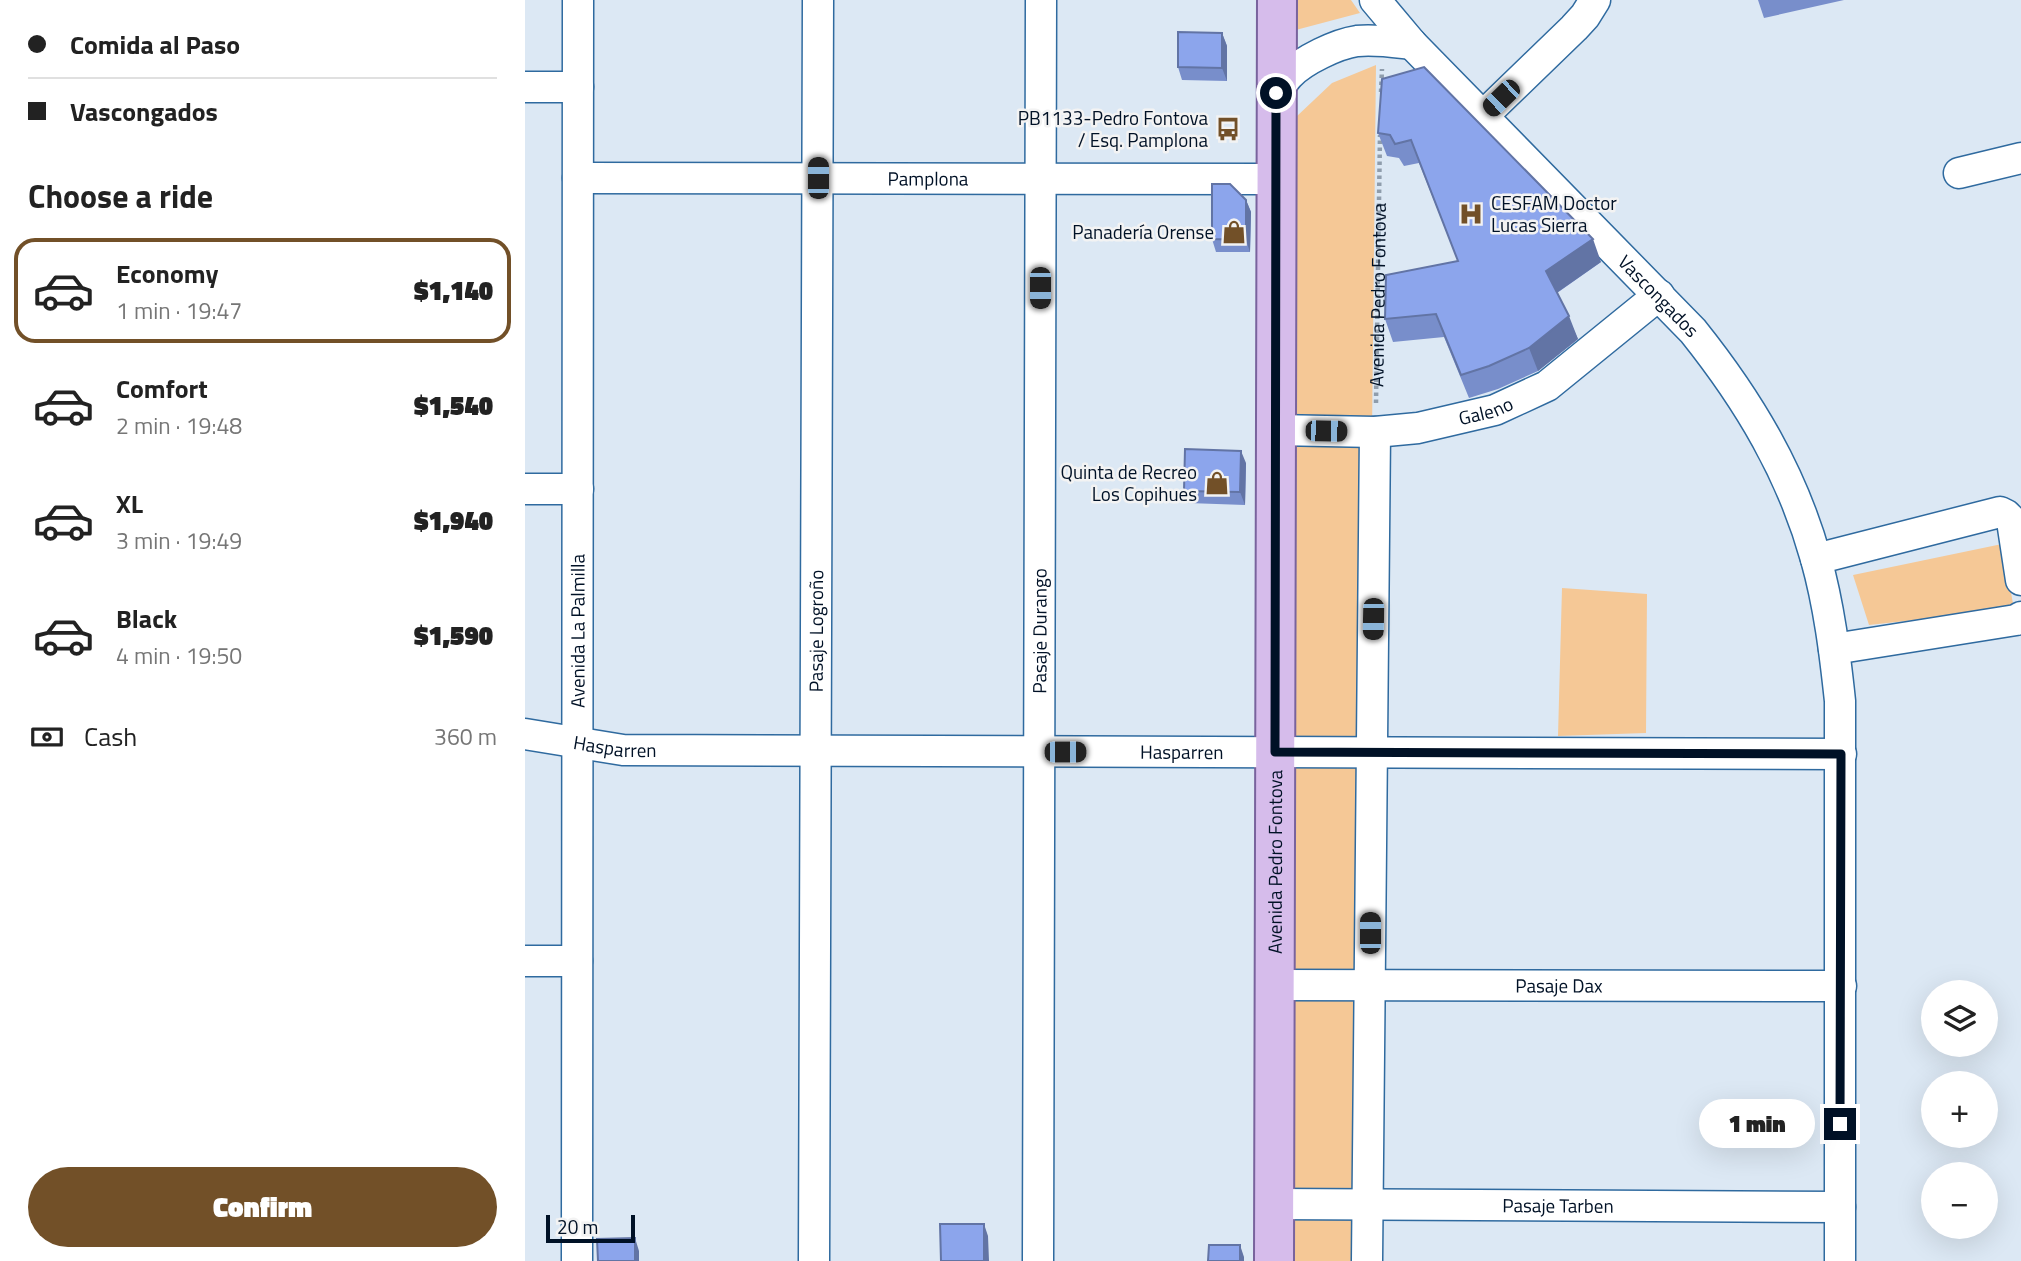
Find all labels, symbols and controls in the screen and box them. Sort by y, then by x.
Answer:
text: Comida al Paso [70,25,240,64]
car [1479,76,1524,120]
route start [1260,77,1292,109]
text: Vascongados [70,92,218,131]
place label: PB1133-Pedro Fontova / Esq. Pamplona [1018,103,1208,154]
bus stop icon: PB1133-Pedro Fontova / Esq. Pamplona [1214,115,1242,143]
car [808,157,829,199]
street label: Pamplona [888,163,969,193]
text: Choose a ride [28,172,213,220]
place label: CESFAM Doctor Lucas Sierra [1491,188,1617,239]
hospital icon: CESFAM Doctor Lucas Sierra [1457,200,1485,228]
street label: Avenida Pedro Fontova [1361,202,1393,387]
place label: Panadería Orense [1072,217,1214,246]
shop icon: Panadería Orense [1220,218,1248,246]
street label: Vascongados [1612,248,1706,344]
text: Economy [116,254,218,293]
icon: car [32,259,95,322]
car [1030,267,1051,309]
text: $1,140 [414,271,493,310]
text: 1 min · 19:47 [116,293,242,328]
text: Comfort [116,369,208,408]
icon: car [32,374,95,437]
text: $1,540 [414,386,493,425]
street label: Galeno [1456,389,1518,432]
text: 2 min · 19:48 [116,408,242,443]
car [1305,420,1348,442]
place label: Quinta de Recreo Los Copihues [1060,457,1197,508]
shop icon: Quinta de Recreo Los Copihues [1203,469,1231,497]
text: XL [116,484,143,523]
icon: car [32,489,95,552]
text: $1,940 [414,501,493,540]
text: 3 min · 19:49 [116,523,242,558]
street label: Avenida La Palmilla [562,554,592,708]
street label: Pasaje Durango [1024,568,1054,694]
street label: Pasaje Logroño [801,570,830,692]
car [1363,598,1384,640]
text: Black [116,599,177,638]
icon: car [32,604,95,667]
text: $1,590 [414,616,493,655]
text: 4 min · 19:50 [116,638,242,673]
text: Cash [84,717,137,756]
icon: cash [28,718,66,756]
text: 360 m [434,719,497,754]
street label: Hasparren [571,727,657,764]
street label: Hasparren [1140,737,1224,766]
car [1045,742,1087,763]
street label: Avenida Pedro Fontova [1260,769,1289,954]
car [1360,912,1381,954]
street label: Pasaje Dax [1515,970,1603,1000]
map controls [1921,980,1998,1239]
button: layers [1921,980,1998,1057]
button: + [1921,1071,1998,1148]
callout: 1 min [1700,1100,1815,1148]
text: 1 min [1728,1106,1786,1141]
route end [1824,1108,1856,1140]
button: − [1921,1162,1998,1239]
button: Confirm [28,1167,497,1247]
street label: Pasaje Tarben [1502,1190,1614,1220]
scale bar [546,1212,635,1244]
text: 20 m [557,1212,598,1241]

